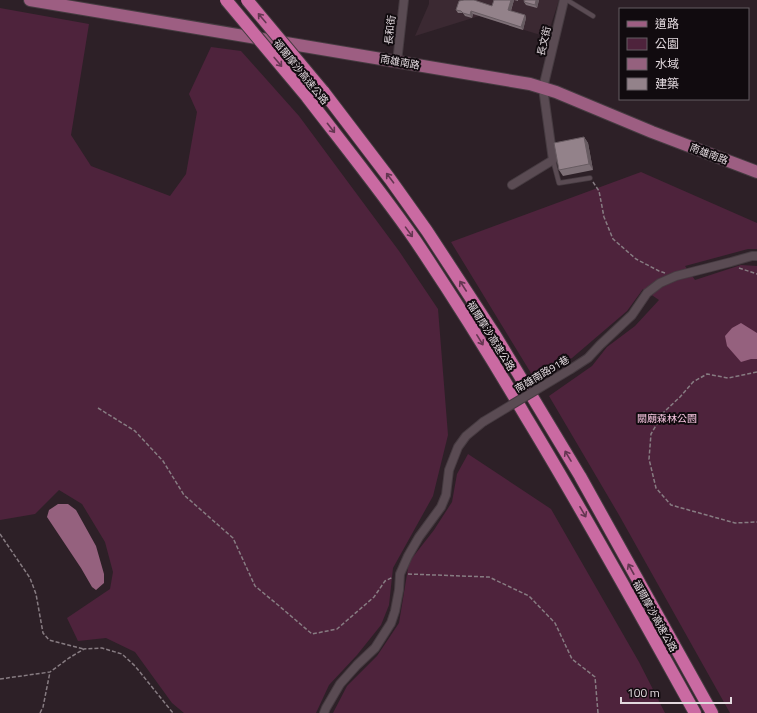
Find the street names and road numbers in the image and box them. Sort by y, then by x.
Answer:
street label: 長和街 [381,14,399,46]
street label: 長文街 [533,25,555,57]
street label: 福爾摩沙高速公路 [270,36,332,108]
street label: 南雄南路 [379,51,421,73]
street label: 南雄南路 [688,140,730,168]
street label: 福爾摩沙高速公路 [463,298,519,374]
street label: 南雄南路91巷 [512,352,572,396]
street label: 福爾摩沙高速公路 [629,577,681,655]

